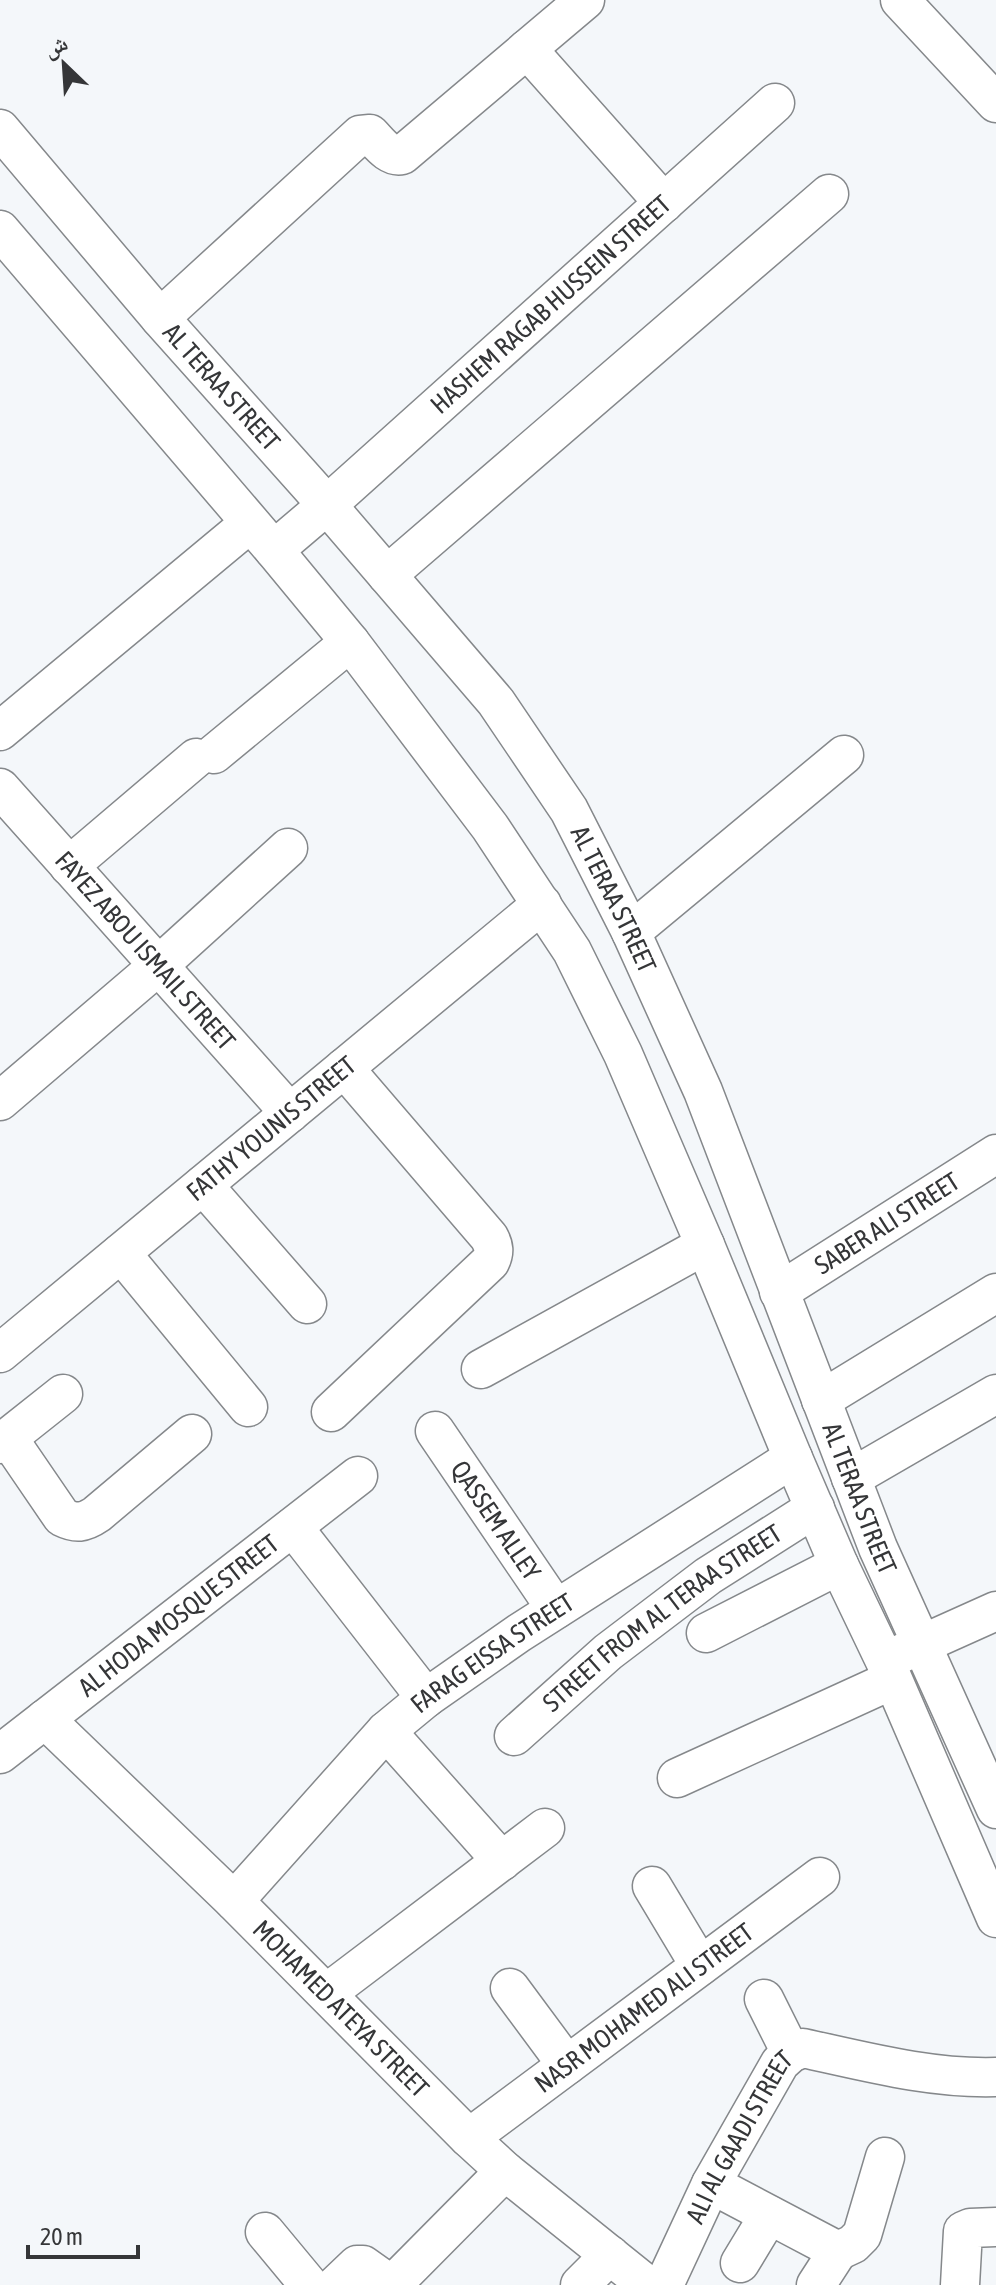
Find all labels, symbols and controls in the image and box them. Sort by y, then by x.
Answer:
north arrow [24,24,104,104]
text: ش [39,29,72,63]
street label: HASHEM RAGAB HUSSEIN STREET [425,189,677,420]
street label: AL TERAA STREET [157,317,286,457]
street label: AL TERAA STREET [565,821,663,978]
street label: FAYEZ ABOU ISMAIL STREET [49,845,242,1056]
street label: FATHY YOUNIS STREET [181,1050,362,1207]
street label: SABER ALI STREET [809,1166,965,1280]
street label: AL TERAA STREET [816,1418,903,1579]
street label: QASSEM ALLEY [445,1455,547,1586]
street label: STREET FROM AL TERAA STREET [537,1518,788,1718]
street label: AL HODA MOSQUE STREET [72,1528,285,1702]
street label: FARAG EISSA STREET [405,1587,580,1719]
street label: MOHAMED ATEYA STREET [247,1914,435,2104]
street label: NASR MOHAMED ALI STREET [529,1917,760,2099]
street label: ALI AL GAADI STREET [680,2044,799,2228]
scale bar [28,2209,138,2259]
text: 20 m [40,2223,83,2250]

